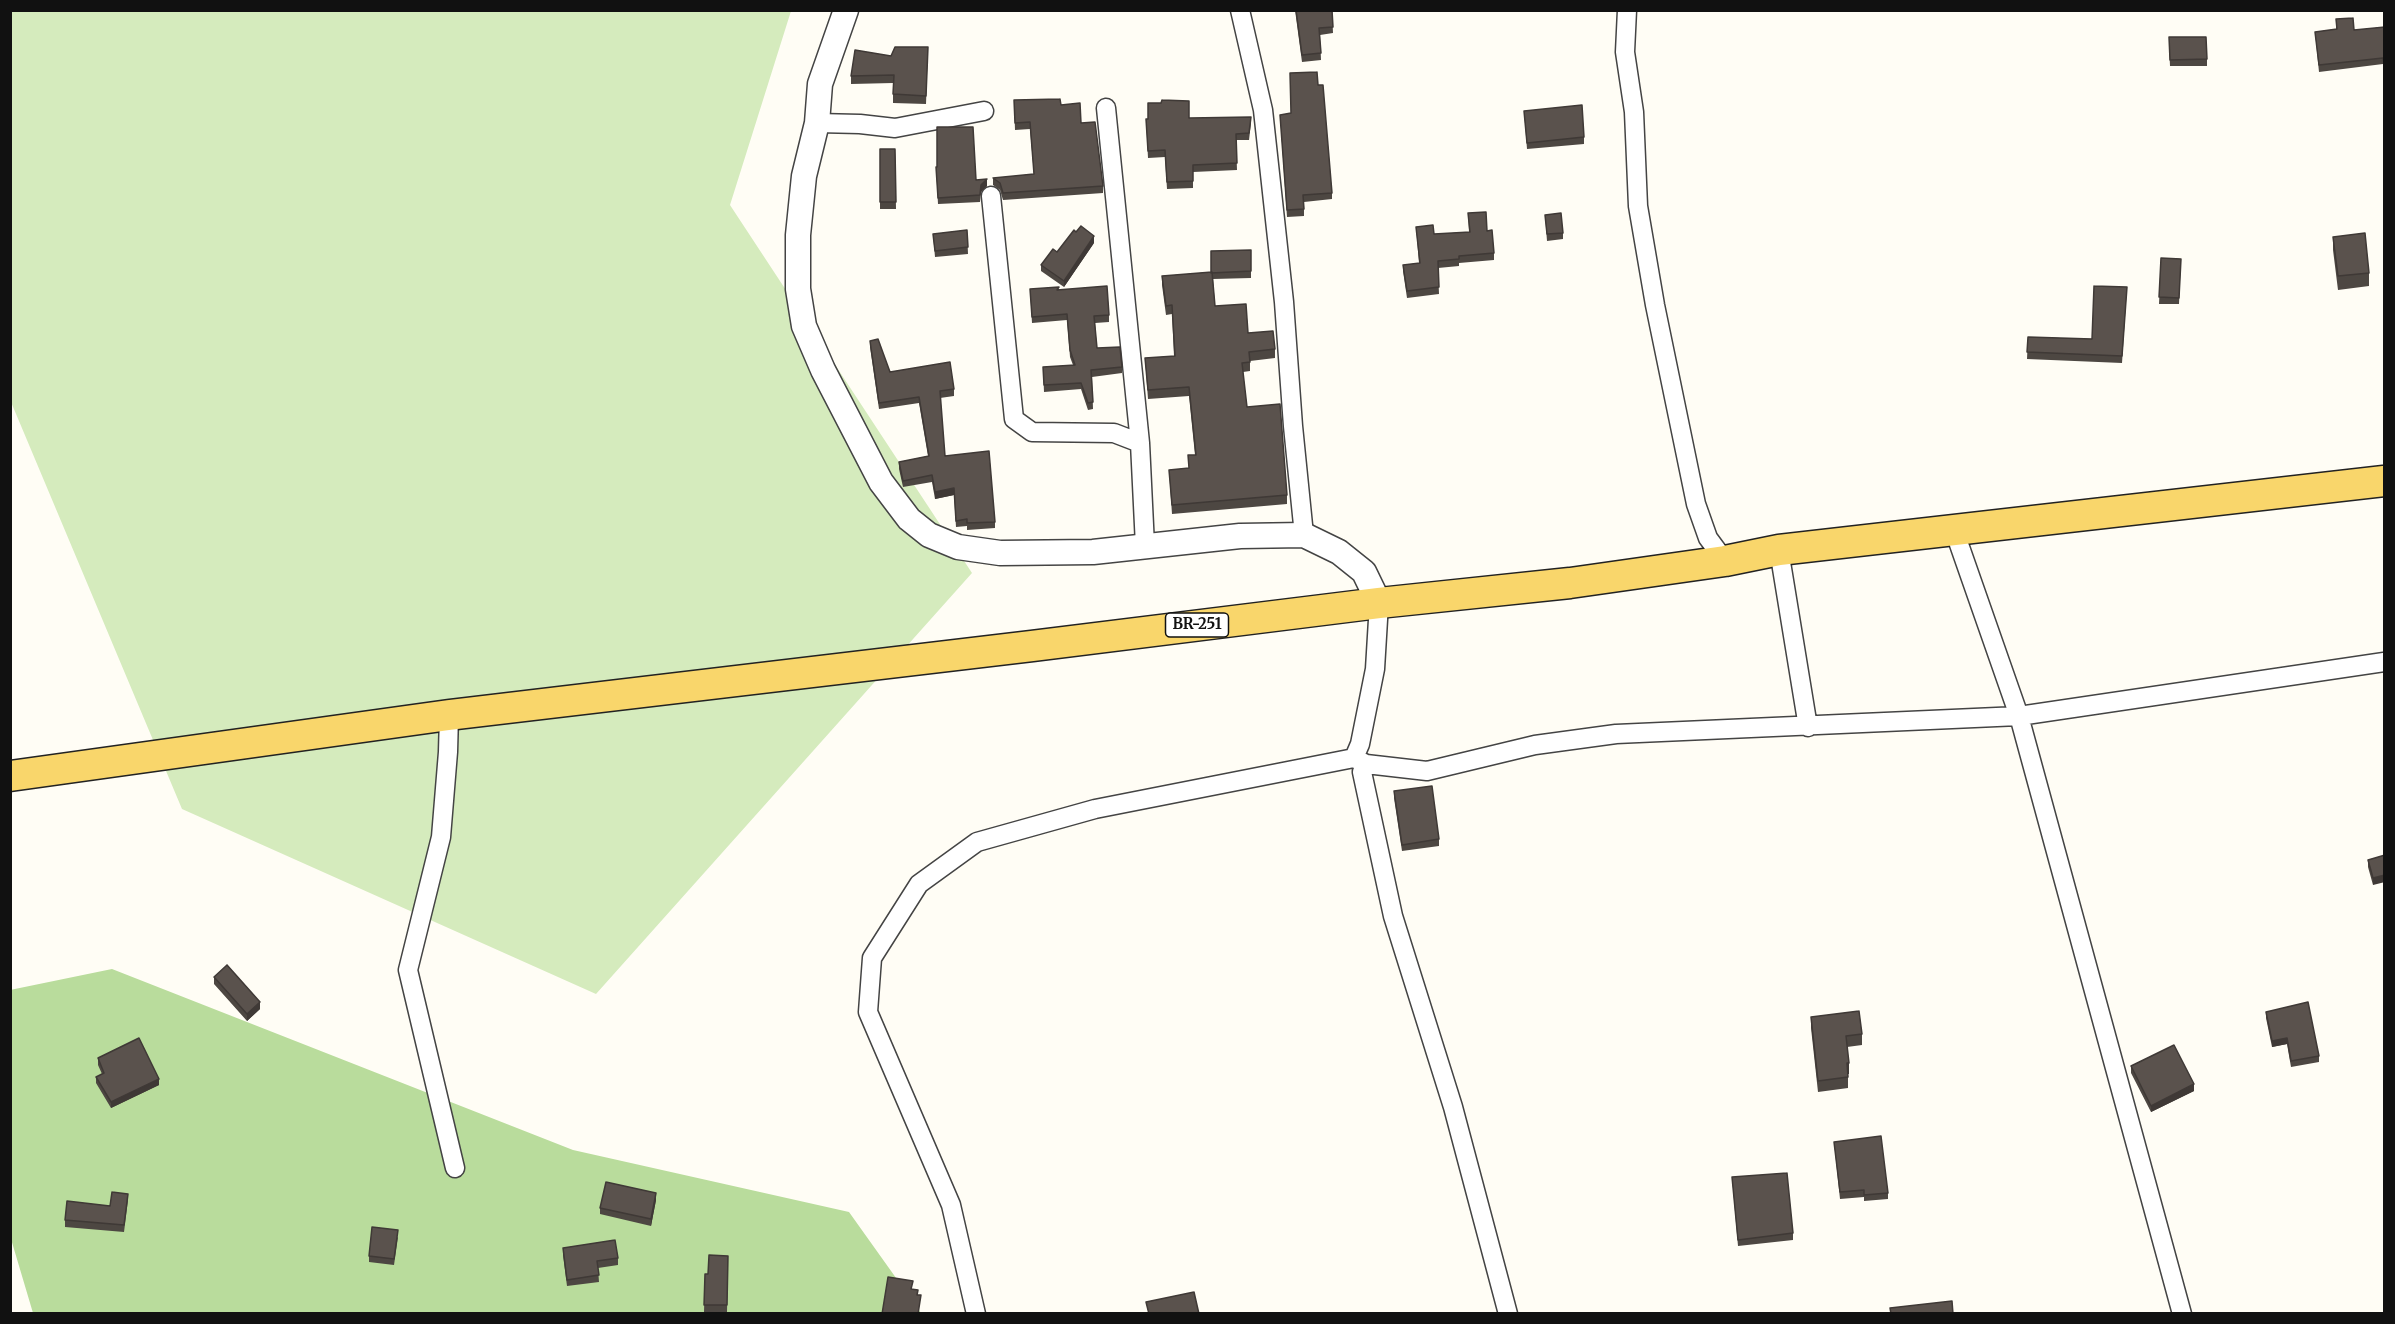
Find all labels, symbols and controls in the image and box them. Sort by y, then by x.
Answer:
road number: BR-251 [1166,613,1228,637]

